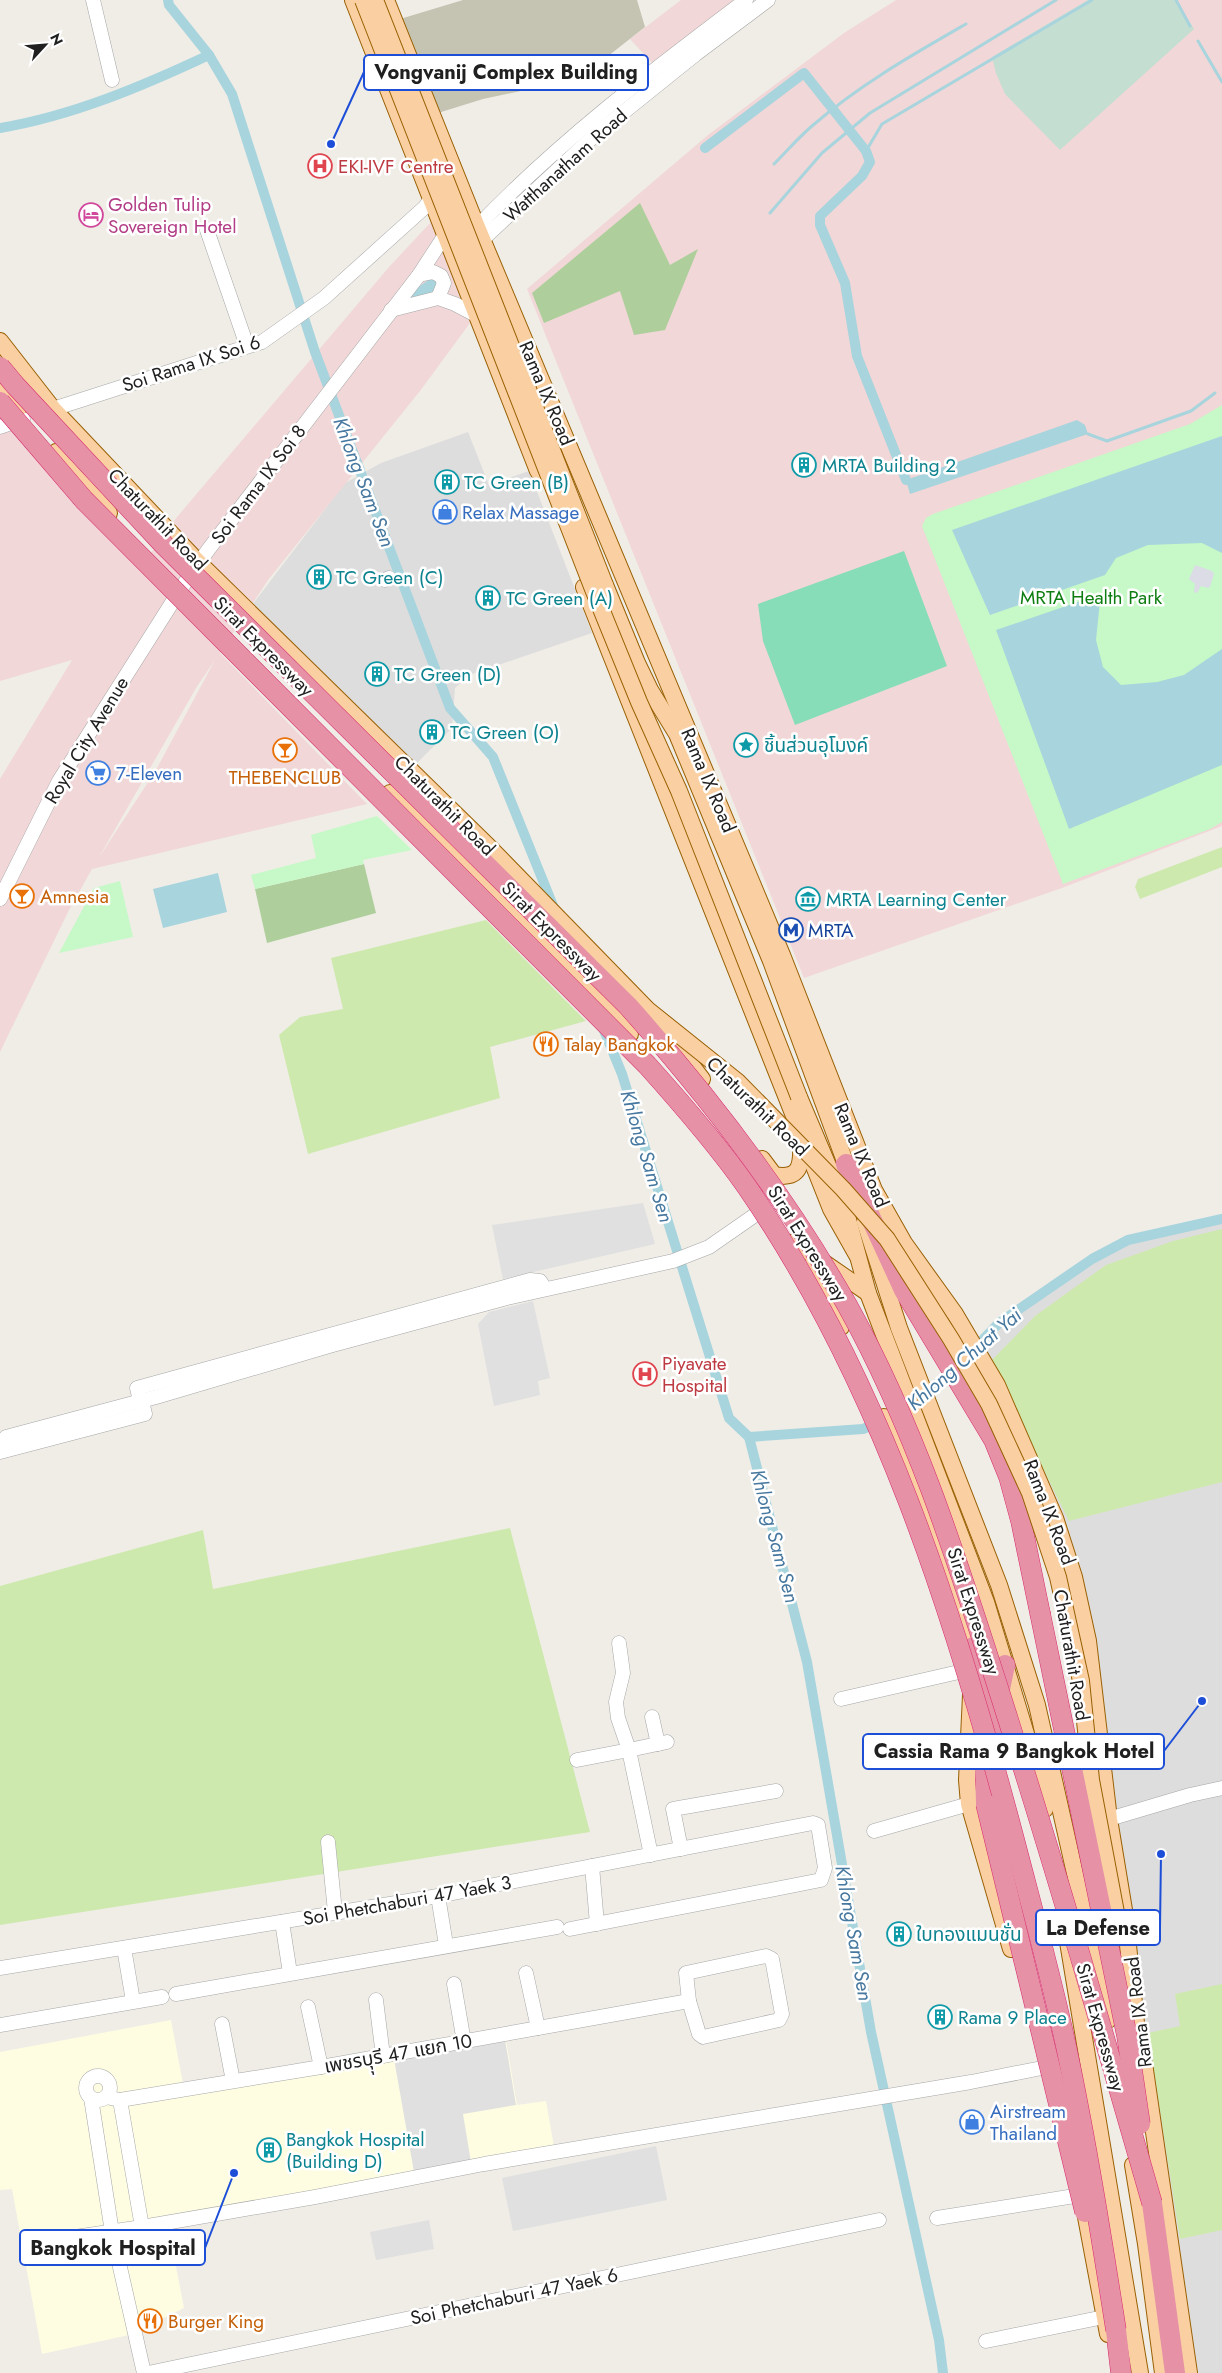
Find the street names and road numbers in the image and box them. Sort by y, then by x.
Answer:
street label: Watthanatham Road [497,102,633,228]
street label: Soi Rama IX Soi 6 [118,328,264,399]
street label: Rama IX Road [512,337,581,450]
street label: Soi Rama IX Soi 8 [204,419,312,550]
street label: Chaturathit Road [102,462,214,577]
street label: Sirat Expressway [207,590,320,703]
street label: Royal City Avenue [38,671,135,809]
street label: Rama IX Road [674,724,743,837]
street label: Chaturathit Road [388,749,501,862]
street label: Sirat Expressway [495,875,608,988]
street label: Chaturathit Road [700,1050,815,1162]
street label: Rama IX Road [827,1099,896,1212]
street label: Sirat Expressway [761,1180,854,1307]
street label: Rama IX Road [1017,1455,1082,1569]
street label: Sirat Expressway [940,1544,1007,1679]
street label: Chaturathit Road [1047,1587,1096,1723]
street label: Soi Phetchaburi 47 Yaek 3 [301,1869,513,1932]
street label: Rama IX Road [1118,1955,1159,2069]
street label: Sirat Expressway [1069,1960,1132,2095]
street label: เพชรบุุรี 47 แยก 10 [322,2027,475,2083]
street label: Soi Phetchaburi 47 Yaek 6 [408,2261,620,2332]

